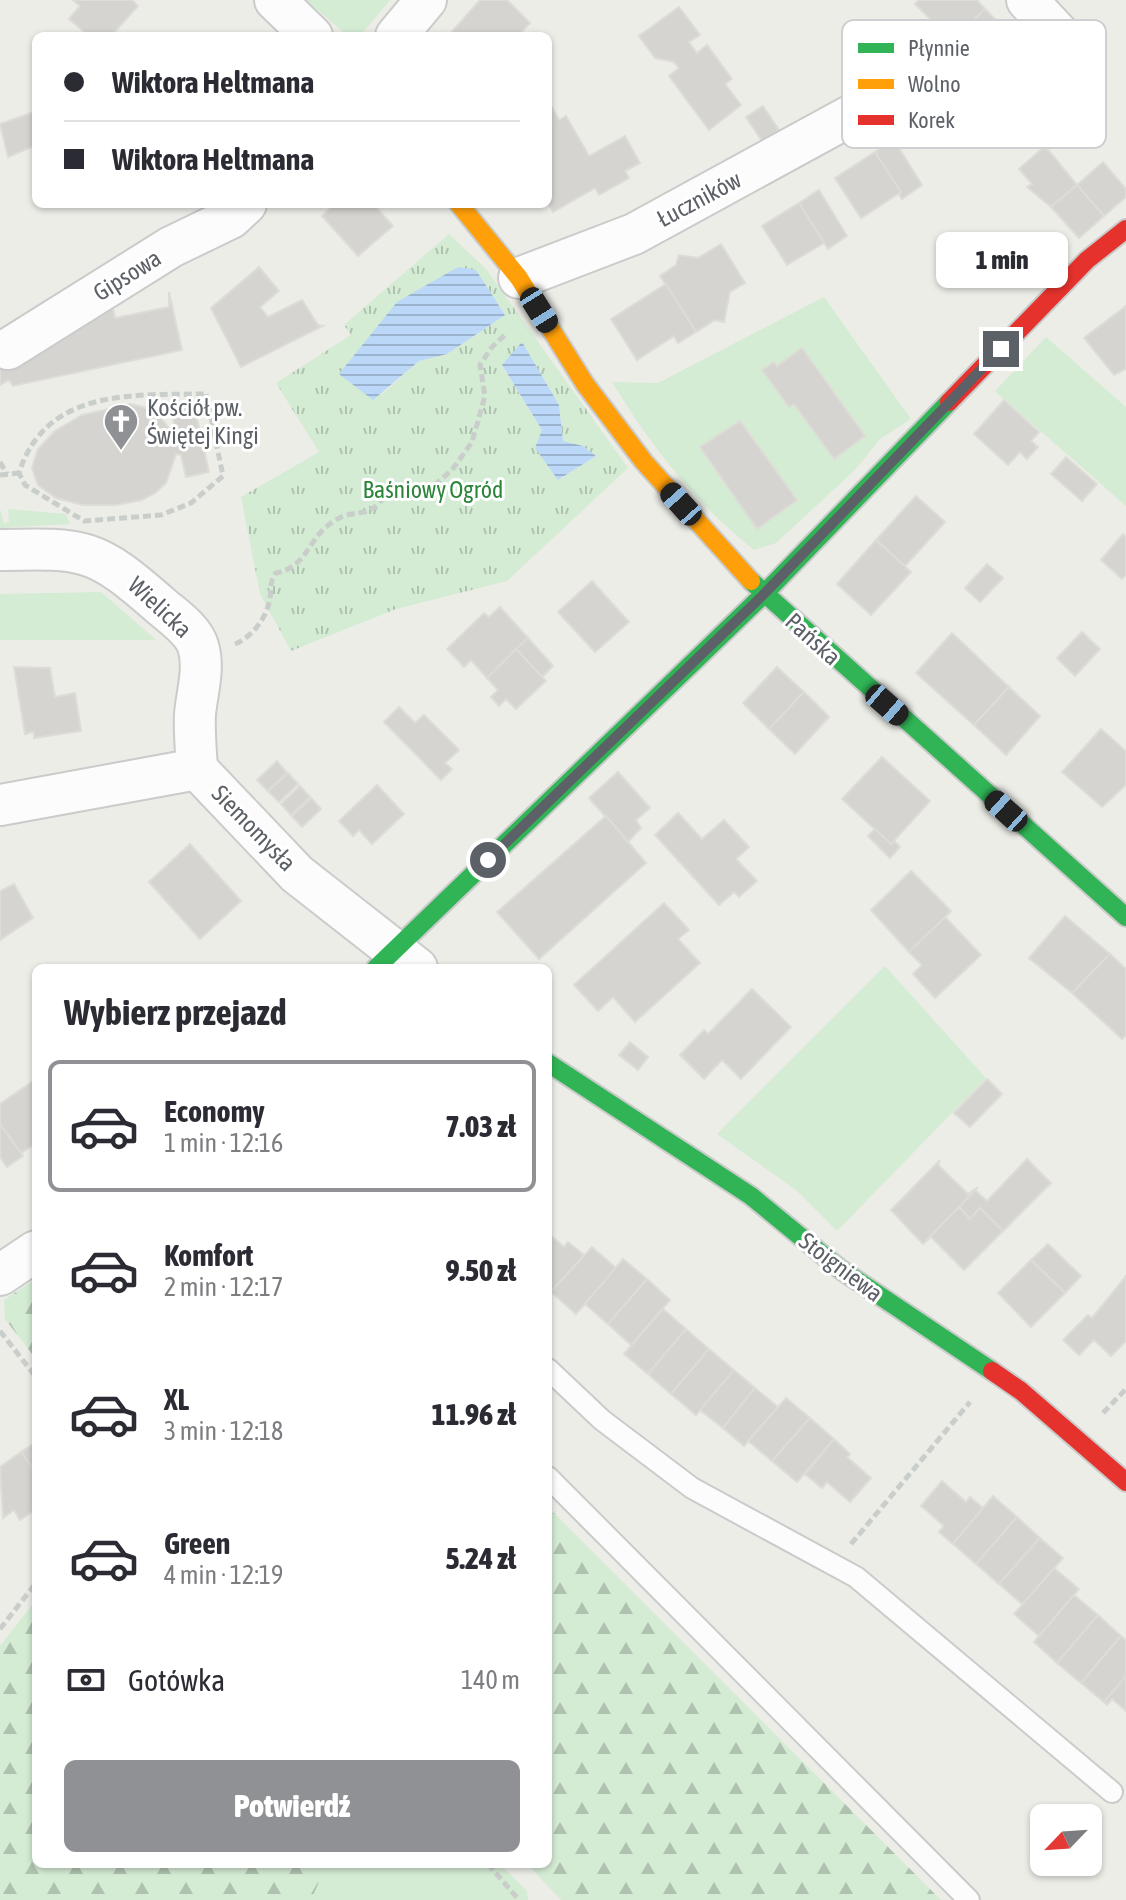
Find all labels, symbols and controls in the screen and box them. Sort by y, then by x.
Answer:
legend [842,20,1106,148]
text: Płynnie [908,35,970,61]
text: Wiktora Heltmana [112,65,314,99]
text: Wolno [908,71,960,97]
text: Korek [908,107,955,133]
text: Wiktora Heltmana [112,142,314,176]
street label: Łuczników [652,166,746,232]
callout: 1 min [935,233,1067,289]
street label: Gipsowa [88,244,166,306]
text: 1 min [975,245,1029,275]
car [516,283,562,337]
route end [983,331,1019,367]
place label: Kościół pw. Świętej Kingi [147,394,259,449]
church icon: Kościół pw. Świętej Kingi [102,402,140,452]
park label: Baśniowy Ogród [363,476,503,503]
car [656,478,706,530]
street label: Wielicka [123,571,197,643]
street label: Pańska [780,607,846,671]
car [861,680,913,730]
street label: Siemomysła [207,780,301,876]
car [980,786,1032,836]
route start [470,842,506,878]
text: Wybierz przejazd [64,991,286,1033]
icon: car [68,1090,140,1162]
text: Economy [164,1094,265,1128]
text: 7.03 zł [446,1109,516,1143]
text: 1 min · 12:16 [164,1128,283,1158]
street label: Stoigniewa [794,1227,888,1307]
icon: car [68,1234,140,1306]
text: Komfort [164,1238,253,1272]
text: 9.50 zł [446,1253,516,1287]
text: 2 min · 12:17 [164,1272,283,1302]
icon: car [68,1378,140,1450]
text: XL [164,1382,189,1416]
text: 11.96 zł [431,1397,516,1431]
text: 3 min · 12:18 [164,1416,283,1446]
icon: car [68,1522,140,1594]
text: Green [164,1526,230,1560]
text: 5.24 zł [446,1541,516,1575]
text: 4 min · 12:19 [164,1560,283,1590]
icon: cash [64,1658,108,1702]
text: Gotówka [128,1663,225,1697]
text: 140 m [461,1665,520,1695]
button: Potwierdź [64,1760,520,1852]
north arrow [1030,1804,1102,1876]
map controls [1030,1804,1102,1876]

